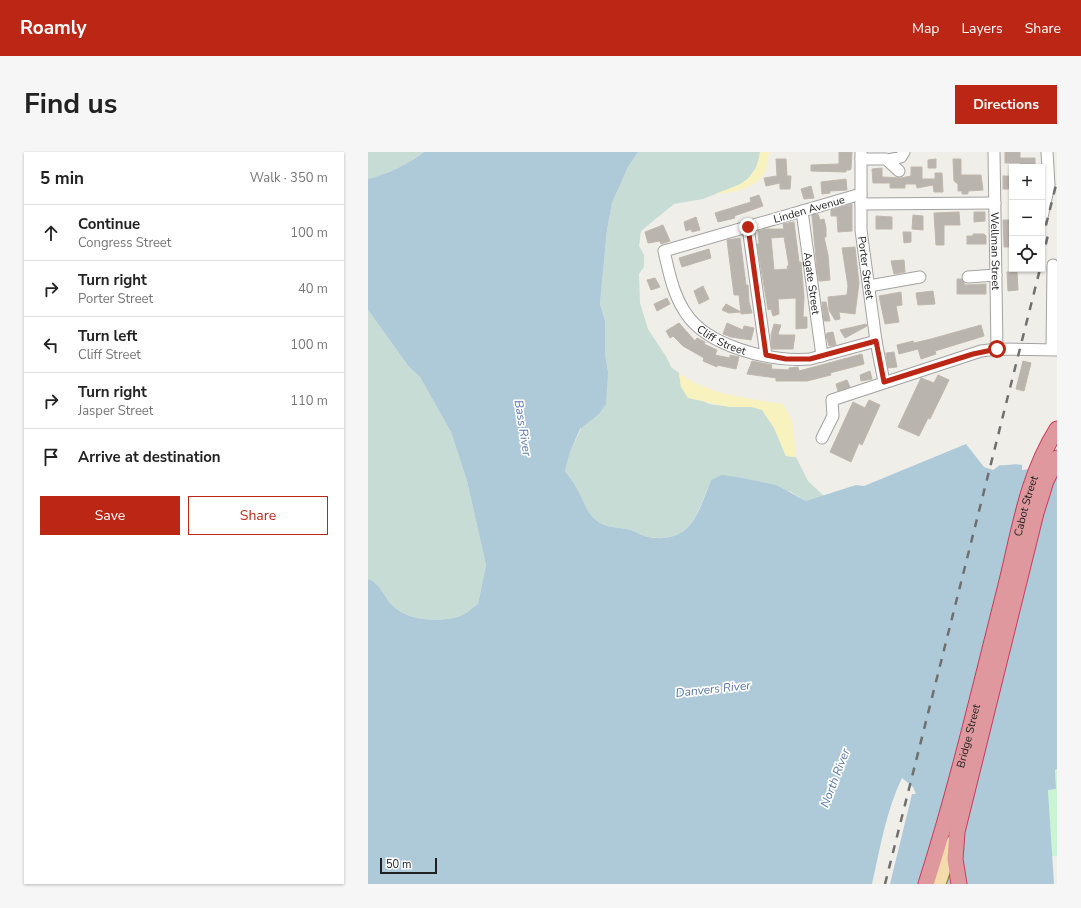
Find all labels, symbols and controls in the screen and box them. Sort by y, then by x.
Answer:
text: Roamly [20,15,87,41]
text: Map [912,19,939,38]
text: Layers [961,19,1003,38]
text: Share [1025,19,1061,38]
text: Find us [24,85,118,123]
button: Directions [955,85,1057,124]
map controls [1009,164,1045,272]
button: + [1009,164,1045,200]
text: 5 min [40,167,84,190]
text: Walk · 350 m [250,169,328,187]
street label: Linden Avenue [772,192,847,227]
button: − [1009,200,1045,236]
street label: Wellman Street [987,212,1003,290]
text: Continue [78,214,140,234]
route end [739,218,757,236]
icon: ahead [40,222,62,244]
text: 100 m [290,224,328,242]
text: Congress Street [78,234,171,252]
street label: Porter Street [854,235,877,300]
button: locate [1009,236,1045,272]
street label: Agate Street [800,251,823,316]
text: Turn right [78,270,147,290]
icon: right [40,278,62,300]
text: 40 m [298,280,328,298]
text: Porter Street [78,290,153,308]
street label: Cliff Street [693,322,748,359]
text: Turn left [78,326,137,346]
icon: left [40,334,62,356]
text: 100 m [290,336,328,354]
route start [988,340,1006,358]
text: Cliff Street [78,346,141,364]
text: Turn right [78,382,147,402]
icon: right [40,390,62,412]
text: 110 m [290,392,328,410]
water label: Bass River [511,399,535,458]
text: Jasper Street [78,402,153,420]
icon: arrive [40,446,62,468]
text: Arrive at destination [78,447,221,467]
street label: Cabot Street [1011,474,1042,538]
button: Save [40,496,180,535]
button: Share [188,496,328,535]
water label: Danvers River [675,677,752,701]
street label: Bridge Street [953,702,984,770]
water label: North River [816,746,854,810]
scale bar [380,856,437,875]
text: 50 m [386,857,411,872]

